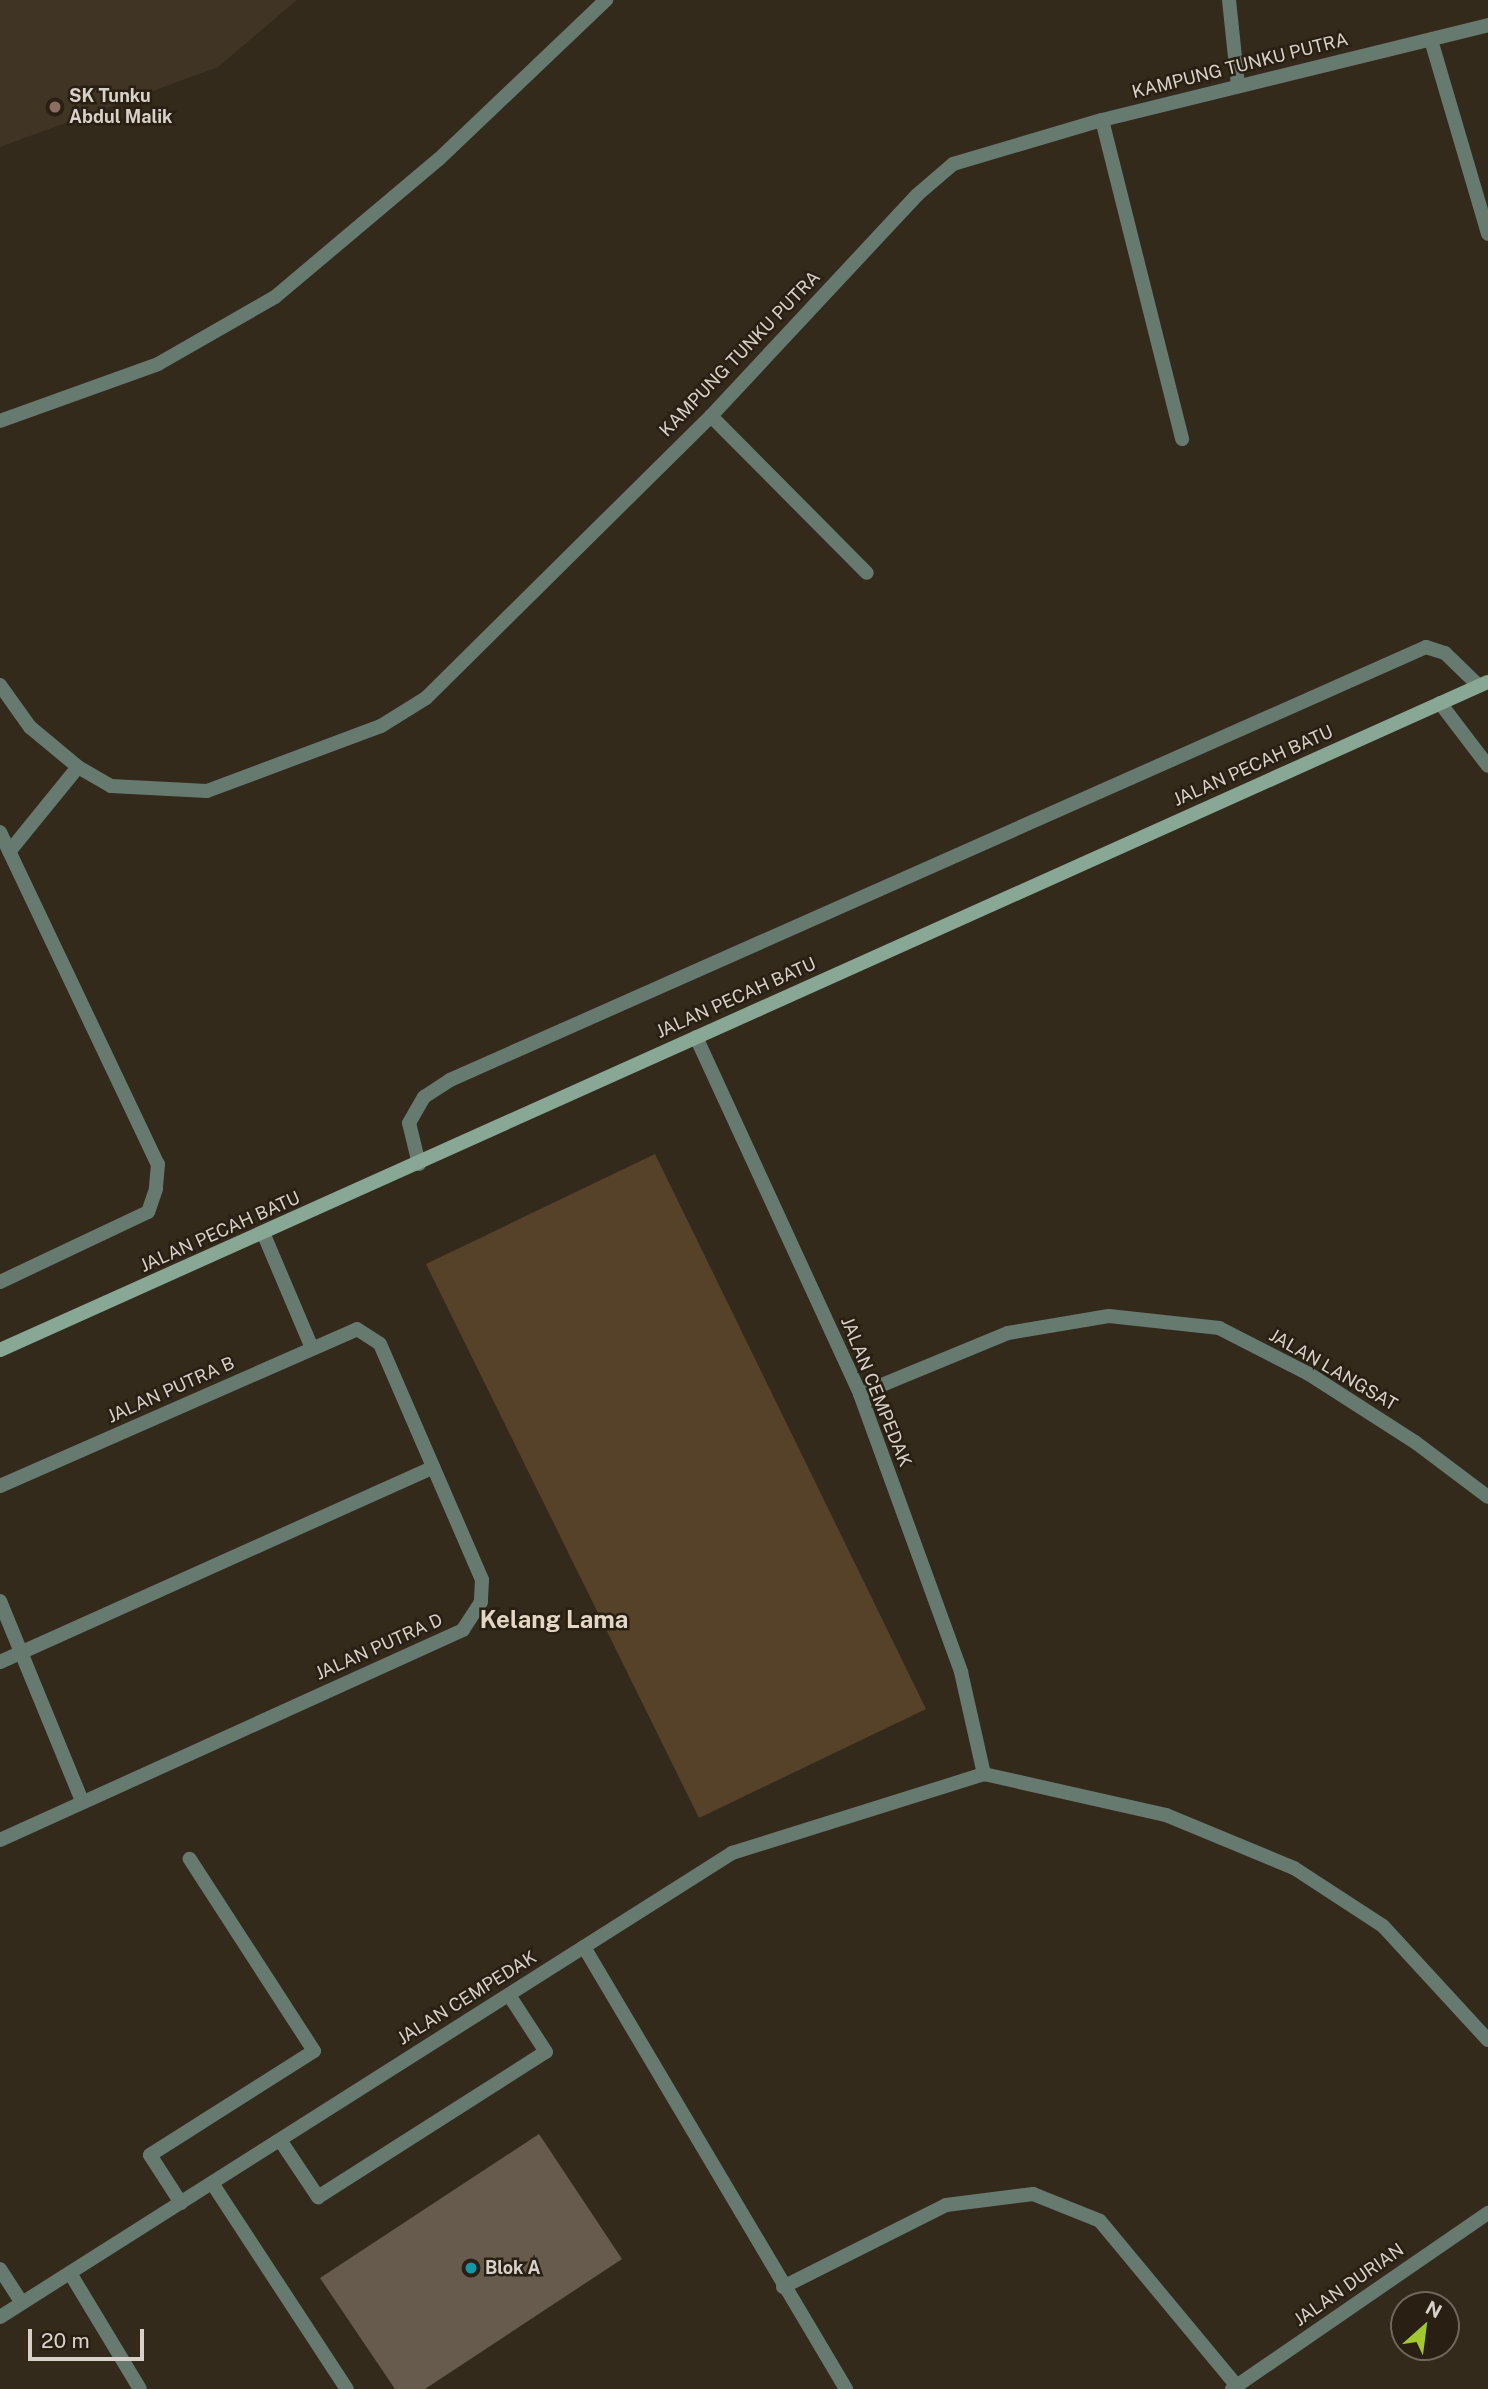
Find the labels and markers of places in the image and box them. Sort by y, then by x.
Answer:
place label: SK Tunku Abdul Malik [69,86,173,128]
marker: SK Tunku Abdul Malik [47,99,63,115]
place label: Blok A [485,2257,541,2279]
marker: Blok A [463,2260,479,2276]

